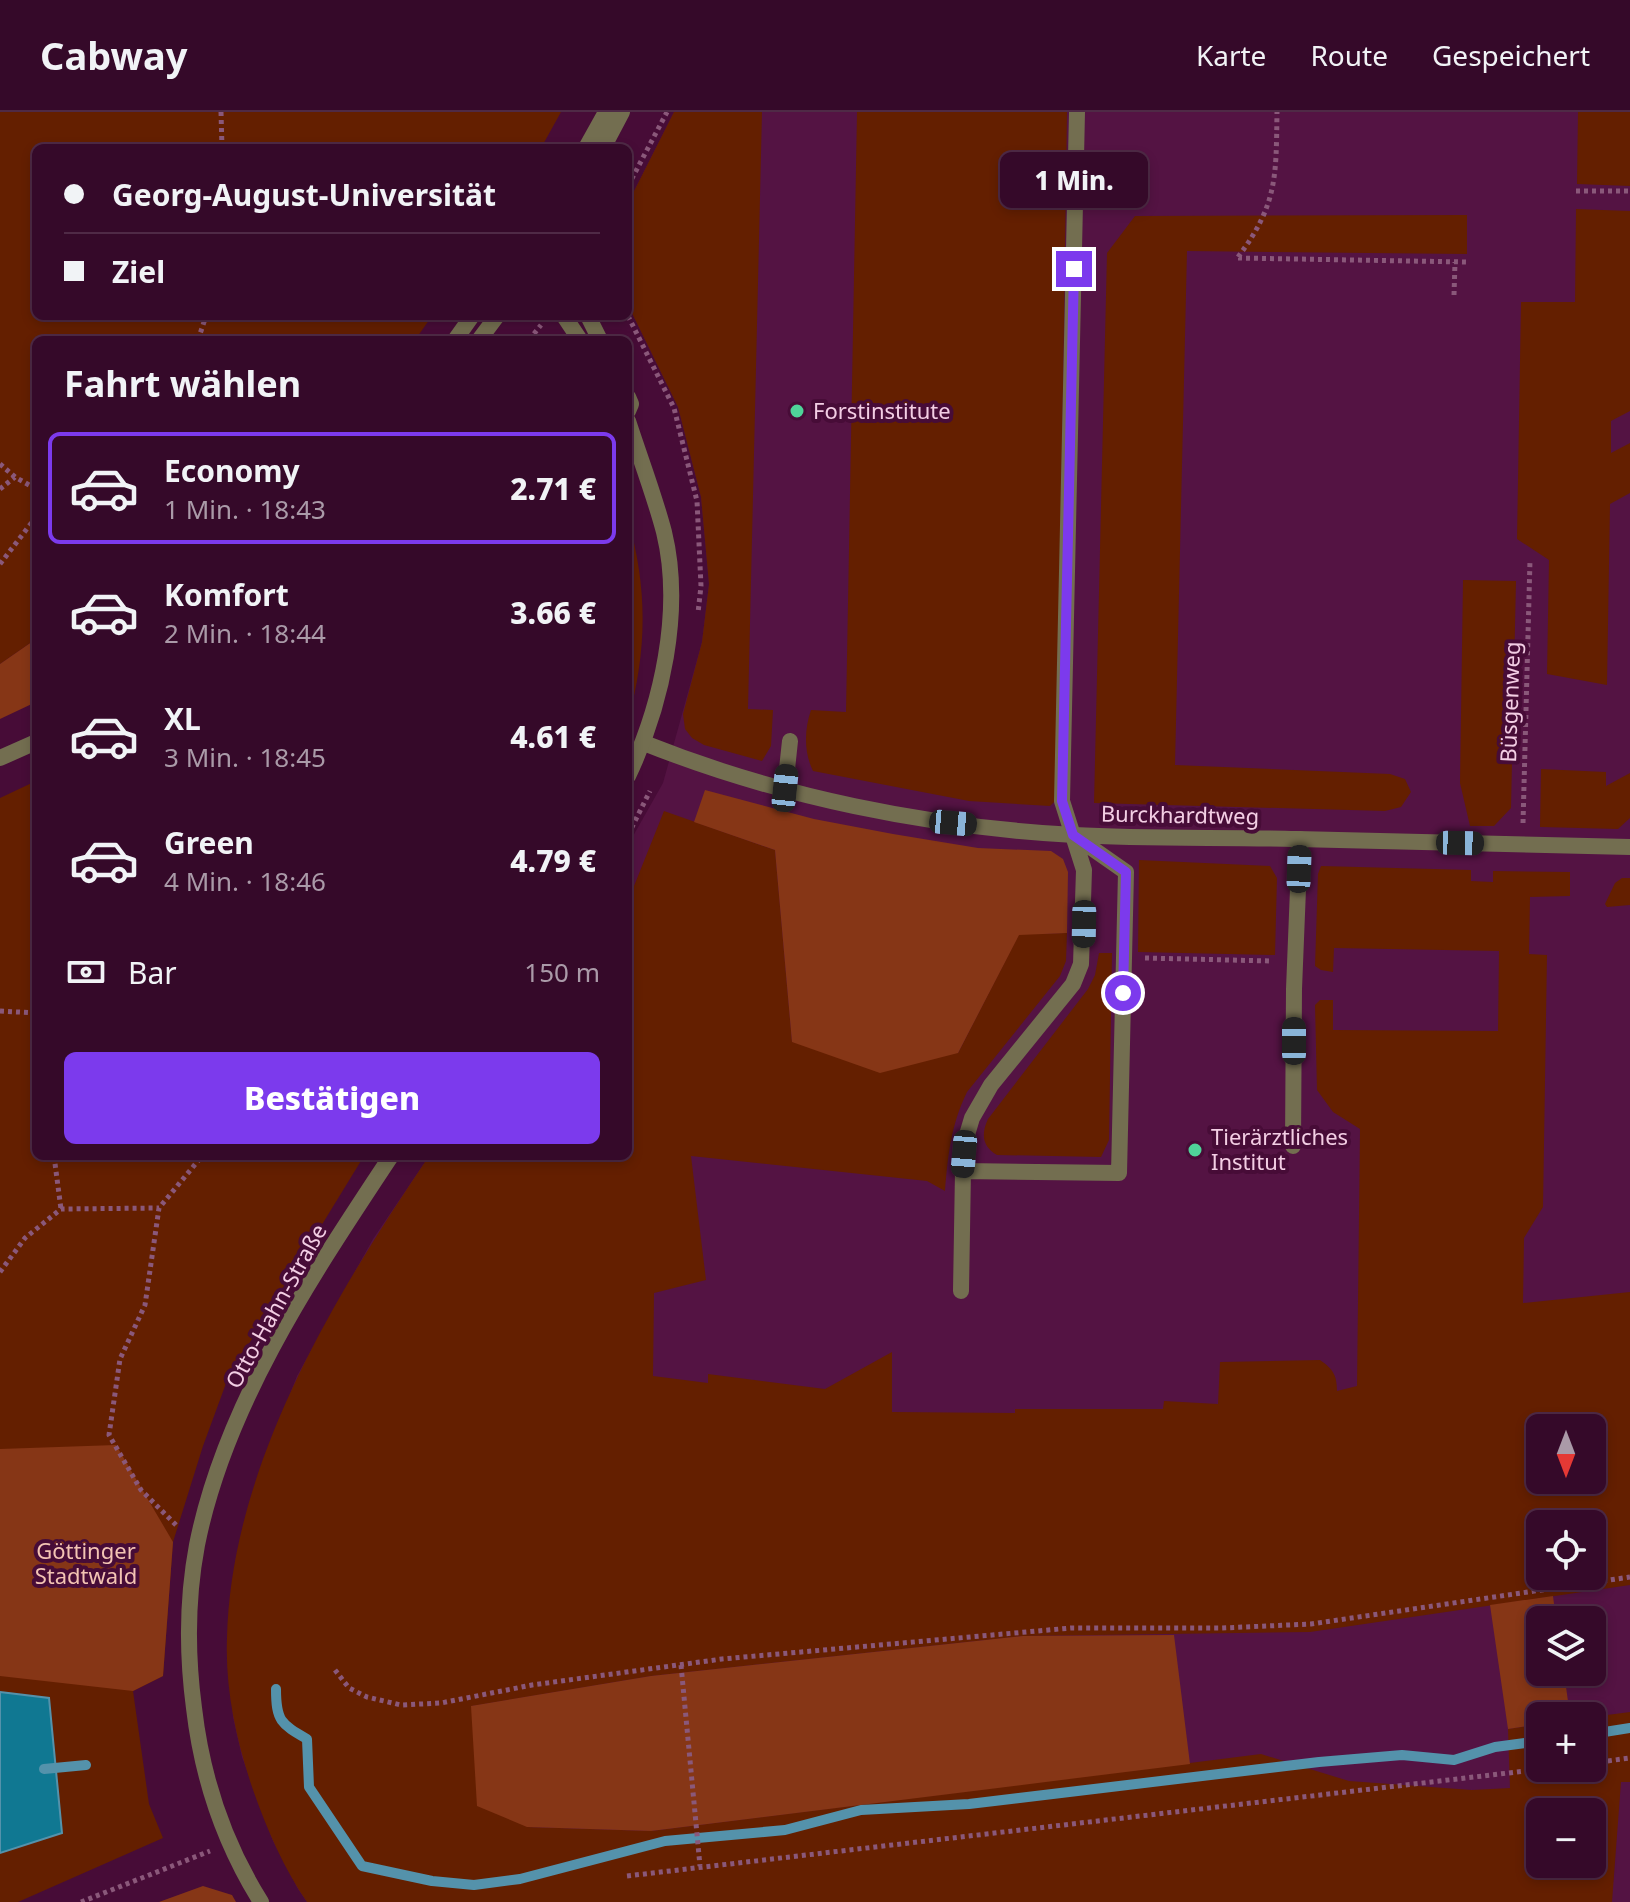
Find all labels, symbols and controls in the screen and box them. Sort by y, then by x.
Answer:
text: Cabway [40,29,187,81]
text: Karte [1196,36,1266,74]
text: Route [1310,36,1388,74]
text: Gespeichert [1432,36,1590,74]
callout: 1 Min. [1000,153,1148,209]
text: 1 Min. [1034,162,1114,198]
text: Georg-August-Universität [112,174,496,215]
text: Ziel [112,251,165,292]
route end [1056,251,1092,287]
text: Fahrt wählen [64,359,301,408]
place label: Forstinstitute [813,395,951,425]
marker: Forstinstitute [788,402,806,420]
text: Economy [164,450,300,491]
icon: car [68,452,140,524]
text: 2.71 € [510,468,596,509]
text: 1 Min. · 18:43 [164,491,326,527]
text: Komfort [164,574,289,615]
icon: car [68,576,140,648]
text: 3.66 € [510,592,596,633]
text: 2 Min. · 18:44 [164,615,326,651]
street label: Büsgenweg [1492,641,1526,763]
text: XL [164,698,201,739]
icon: car [68,700,140,772]
text: 4.61 € [510,716,596,757]
text: 3 Min. · 18:45 [164,739,326,775]
car [771,763,799,813]
street label: Burckhardtweg [1101,798,1259,830]
car [928,809,978,837]
text: Green [164,822,254,863]
icon: car [68,824,140,896]
car [1436,831,1484,855]
text: 4.79 € [510,840,596,881]
car [1286,845,1312,893]
text: 4 Min. · 18:46 [164,863,326,899]
car [1072,900,1096,948]
icon: cash [64,950,108,994]
text: Bar [128,952,177,993]
text: 150 m [524,954,600,990]
route start [1105,975,1141,1011]
car [1282,1017,1306,1065]
button: Bestätigen [64,1052,600,1144]
place label: Tierärztliches Institut [1211,1121,1348,1176]
car [950,1129,978,1179]
marker: Tierärztliches Institut [1186,1141,1204,1159]
street label: Otto-Hahn-Straße [217,1218,333,1393]
north arrow [1526,1414,1606,1494]
map controls [1526,1414,1606,1878]
button: locate [1526,1510,1606,1590]
park label: Göttinger Stadtwald [35,1535,137,1590]
button: layers [1526,1606,1606,1686]
button: + [1526,1702,1606,1782]
button: − [1526,1798,1606,1878]

